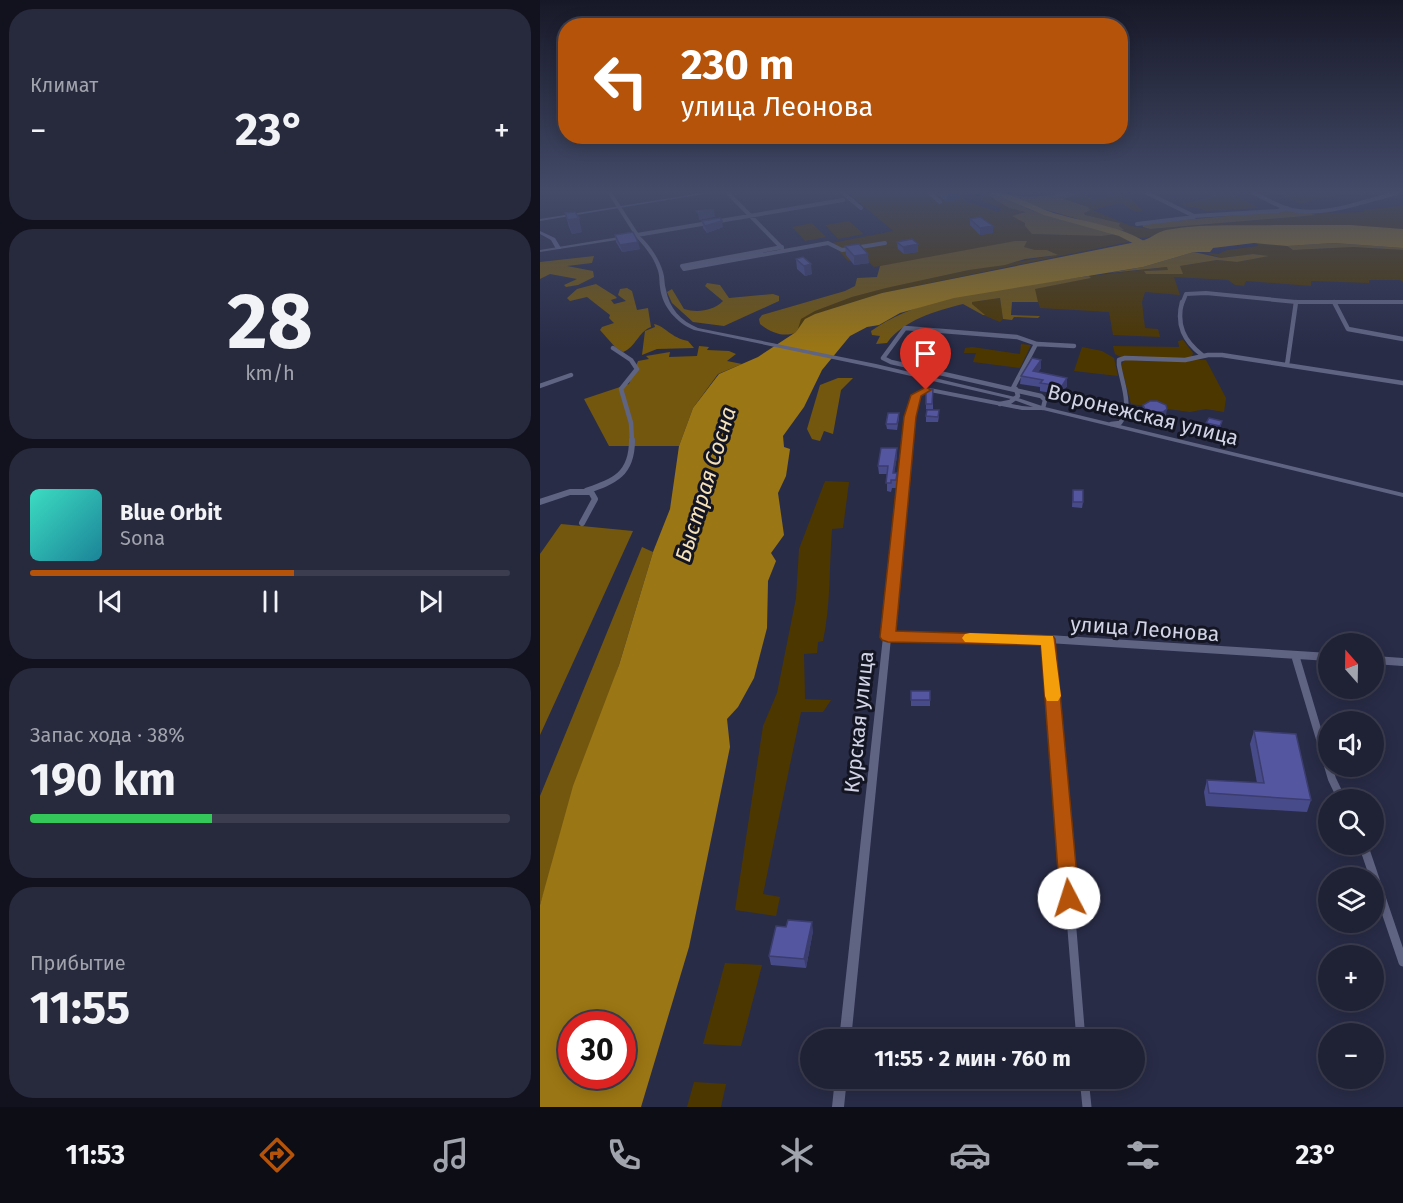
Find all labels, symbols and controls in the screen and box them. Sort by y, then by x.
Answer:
text: 230 m [681,40,794,90]
icon: left [582,42,660,120]
text: Климат [30,73,98,97]
text: улица Леонова [681,91,873,123]
text: 23° [235,103,305,157]
text: − [30,111,47,151]
text: + [494,111,510,151]
text: 28 [227,275,313,369]
pin [900,328,951,390]
icon: arrive [909,337,942,370]
text: km/h [245,361,295,385]
street label: Воронежская улица [1045,379,1241,451]
water label: Быстрая Сосна [669,403,742,565]
text: Blue Orbit [120,499,222,526]
text: Sona [120,526,165,550]
icon: previous [94,585,127,618]
icon: pause [254,585,287,618]
icon: next [414,585,447,618]
street label: улица Леонова [1070,611,1220,647]
north arrow [1318,633,1384,699]
map controls [1318,633,1384,1089]
street label: Курская улица [839,650,879,794]
button: sound [1318,711,1384,777]
text: Запас хода · 38% [30,723,185,747]
text: 190 km [30,753,176,807]
button: search [1318,789,1384,855]
position arrow [1037,866,1101,930]
button: layers [1318,867,1384,933]
button: + [1318,945,1384,1011]
text: Прибытие [30,951,126,975]
text: 11:55 [30,981,130,1035]
speed limit sign: 30 [558,1011,636,1089]
button: − [1318,1023,1384,1089]
text: 11:55 · 2 мин · 760 m [874,1045,1071,1072]
icon: directions [256,1134,298,1176]
icon: music [430,1134,472,1176]
icon: phone [603,1134,645,1176]
icon: climate [776,1134,818,1176]
icon: car [949,1134,991,1176]
icon: filters [1122,1134,1164,1176]
text: 11:53 [66,1139,125,1171]
text: 23° [1295,1139,1337,1171]

